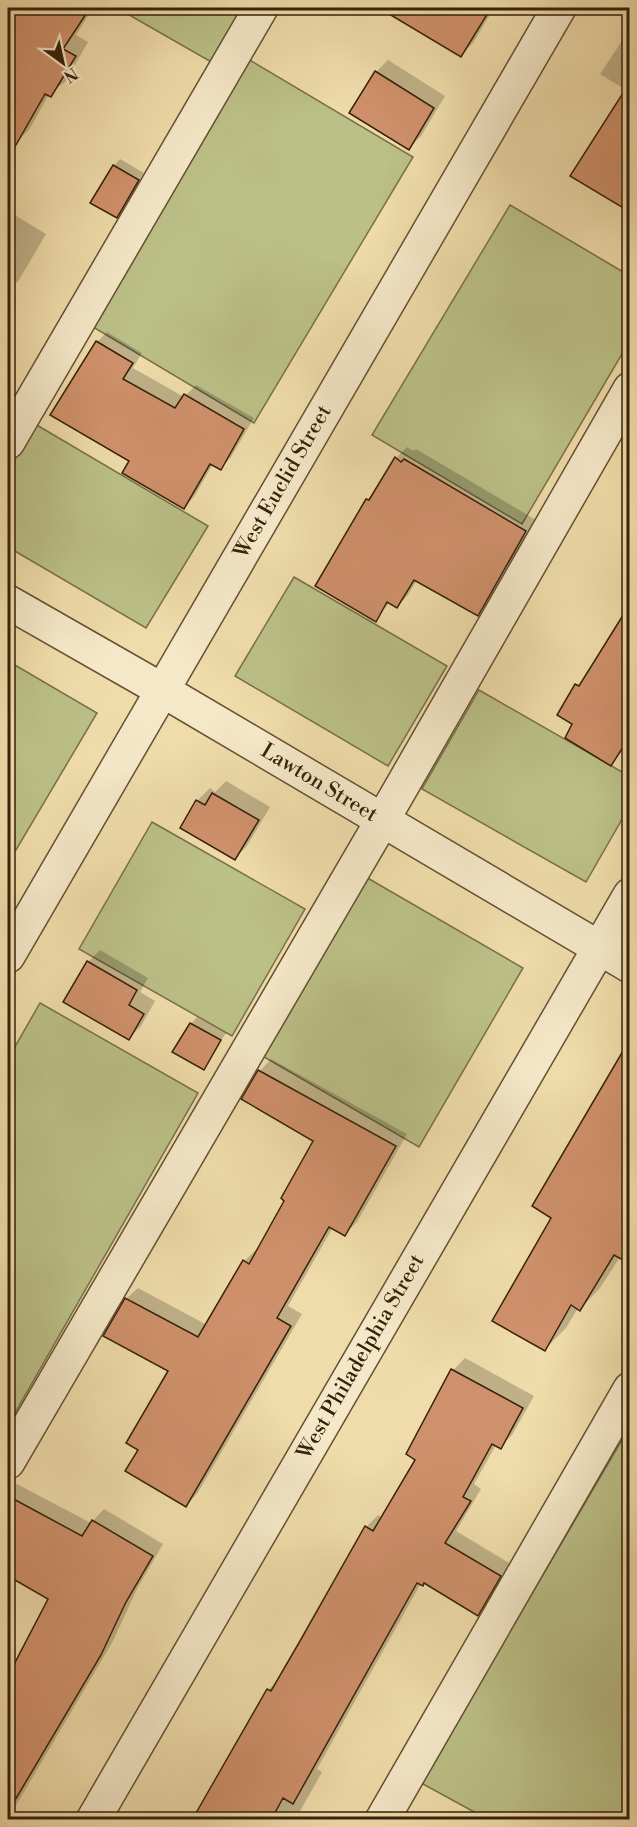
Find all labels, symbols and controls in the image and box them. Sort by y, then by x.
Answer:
north arrow [33,33,93,93]
text: N [60,63,81,87]
street label: West Euclid Street [228,400,338,564]
street label: Lawton Street [256,738,383,828]
street label: West Philadelphia Street [291,1249,431,1465]

